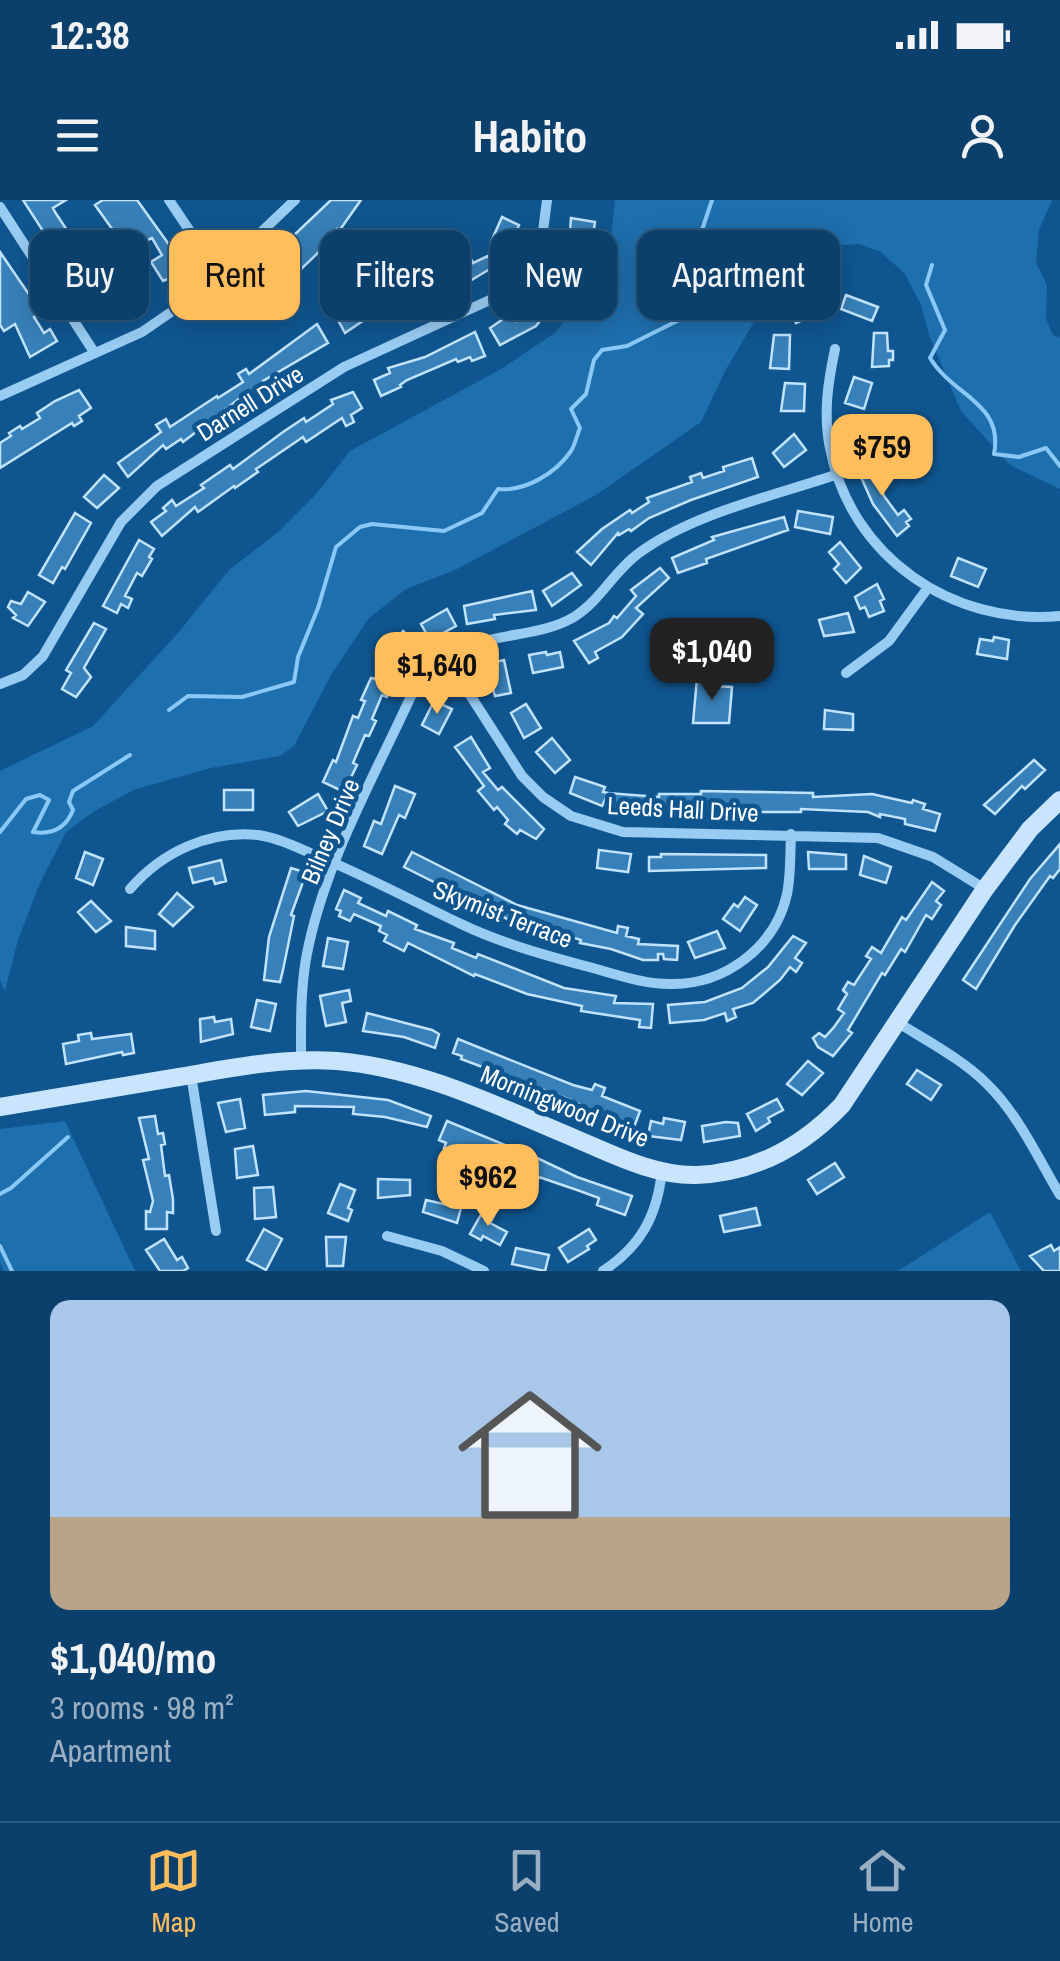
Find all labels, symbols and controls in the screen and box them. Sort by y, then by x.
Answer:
text: 12:38 [50,10,130,61]
text: Habito [473,105,587,166]
icon: menu [50,108,105,163]
icon: person [955,108,1010,163]
chip: Buy [30,230,149,320]
chip: Rent [169,230,300,320]
chip: Filters [320,230,470,320]
chip: New [490,230,617,320]
chip: Apartment [637,230,840,320]
street label: Darnell Drive [190,357,310,449]
pin: $759 [823,414,941,499]
text: $759 [853,425,911,468]
pin: $1,040 [631,618,793,703]
text: $1,040 [672,629,752,672]
pin: $1,640 [356,632,518,717]
text: $1,640 [397,643,477,686]
street label: Bilney Drive [293,773,367,889]
street label: Leeds Hall Drive [606,788,760,830]
street label: Skymist Terrace [428,872,578,956]
street label: Morningwood Drive [476,1057,654,1155]
pin: $962 [429,1144,547,1229]
text: $962 [459,1155,517,1198]
icon: home [440,1365,620,1545]
text: $1,040/mo [50,1630,217,1686]
text: 3 rooms · 98 m² [50,1686,234,1729]
text: Apartment [50,1729,171,1772]
tab: Map [146,1843,201,1941]
tab: Saved [494,1843,559,1941]
tab: Home [852,1843,914,1941]

